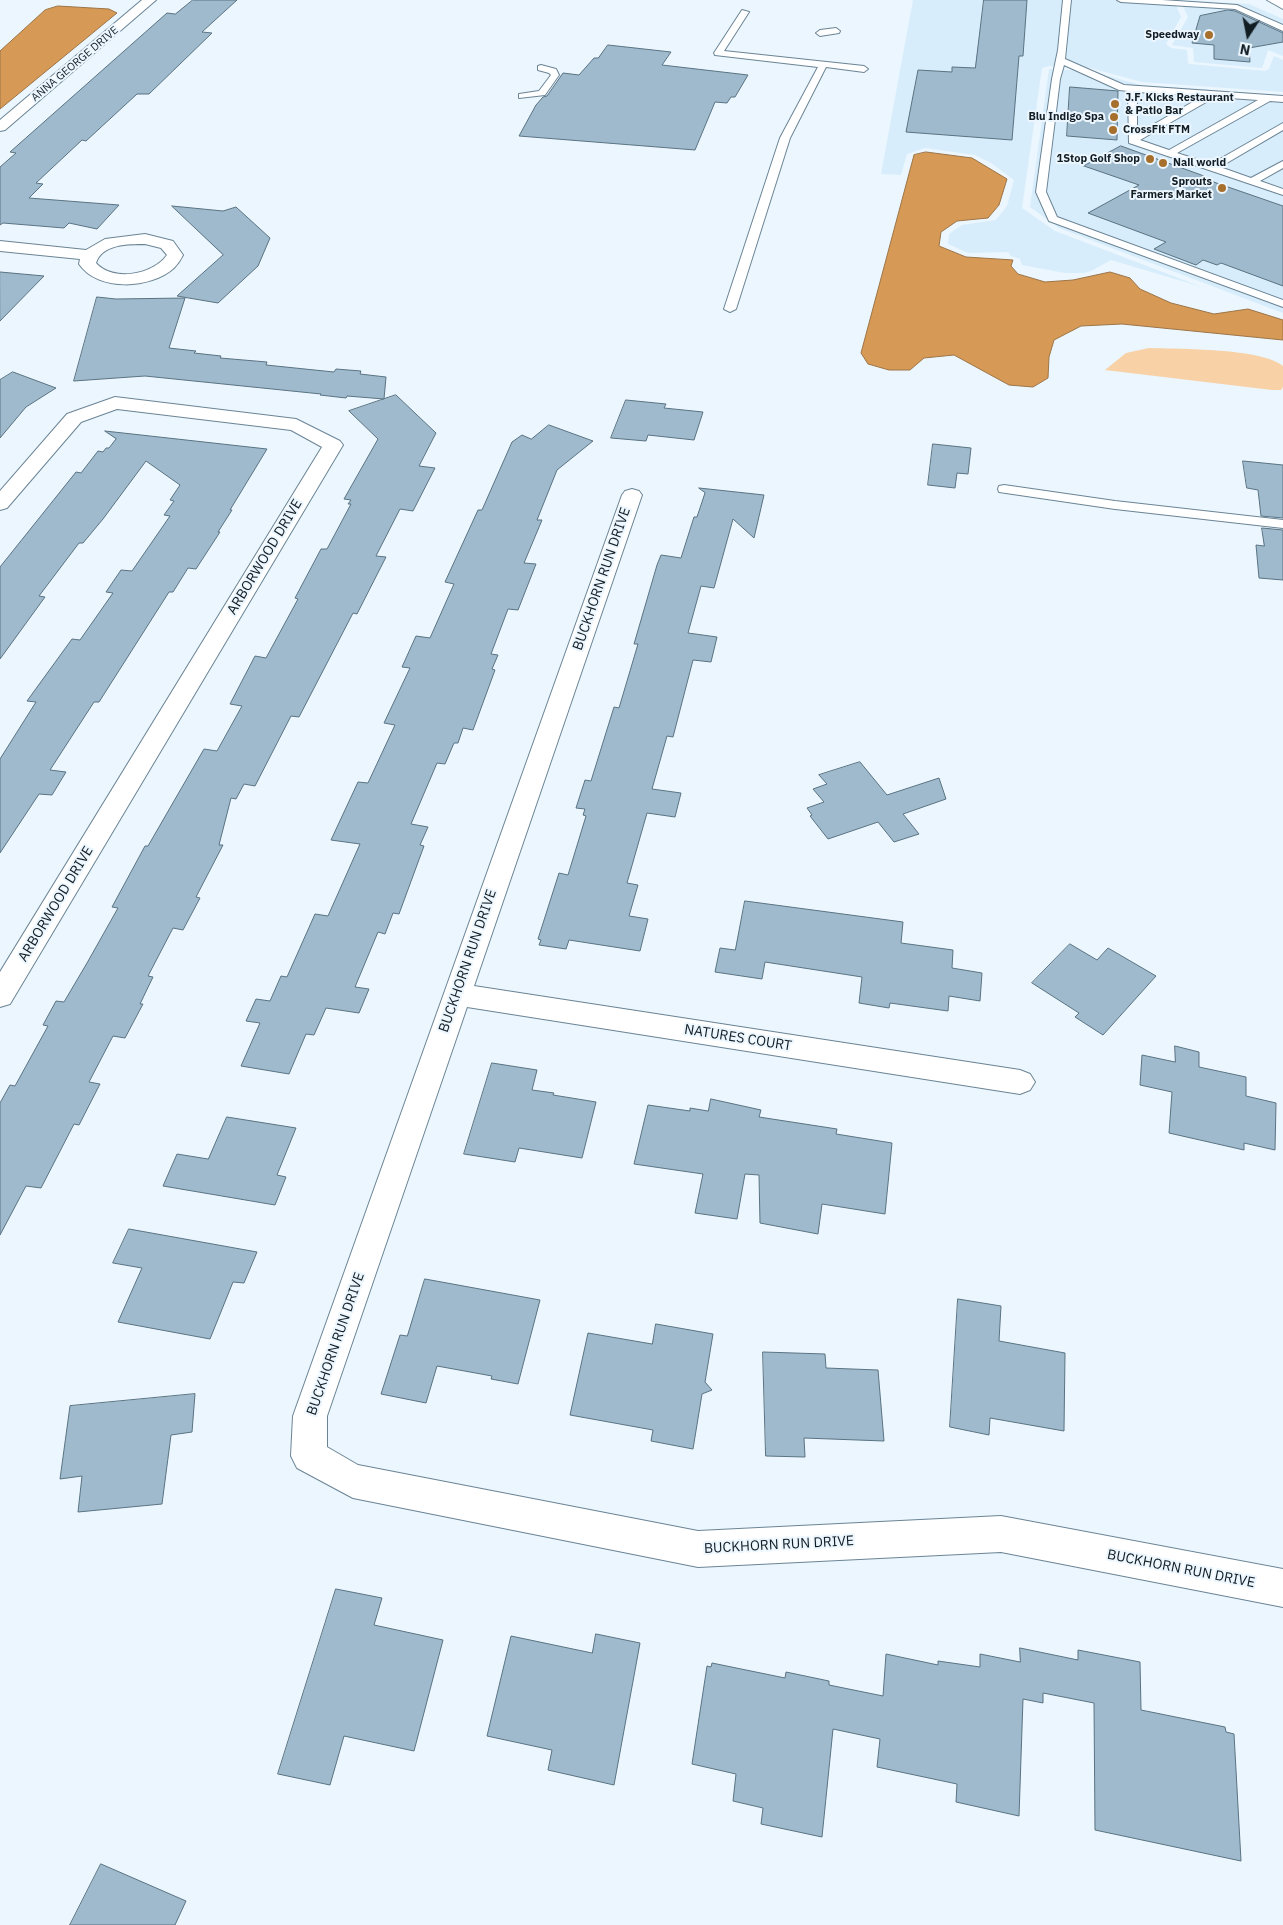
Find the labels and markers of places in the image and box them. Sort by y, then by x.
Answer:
place label: Speedway [1145,28,1199,42]
marker: Speedway [1203,29,1215,41]
place label: J.F. Kicks Restaurant & Patio Bar [1125,91,1234,117]
marker: J.F. Kicks Restaurant & Patio Bar [1109,98,1121,110]
place label: Blu Indigo Spa [1028,110,1104,124]
marker: Blu Indigo Spa [1108,111,1120,123]
place label: CrossFit FTM [1123,123,1190,137]
marker: CrossFit FTM [1107,124,1119,136]
place label: 1Stop Golf Shop [1057,152,1140,166]
marker: 1Stop Golf Shop [1144,153,1156,165]
place label: Nail world [1173,156,1226,170]
marker: Nail world [1157,157,1169,169]
place label: Sprouts Farmers Market [1131,175,1212,201]
marker: Sprouts Farmers Market [1216,182,1228,194]

